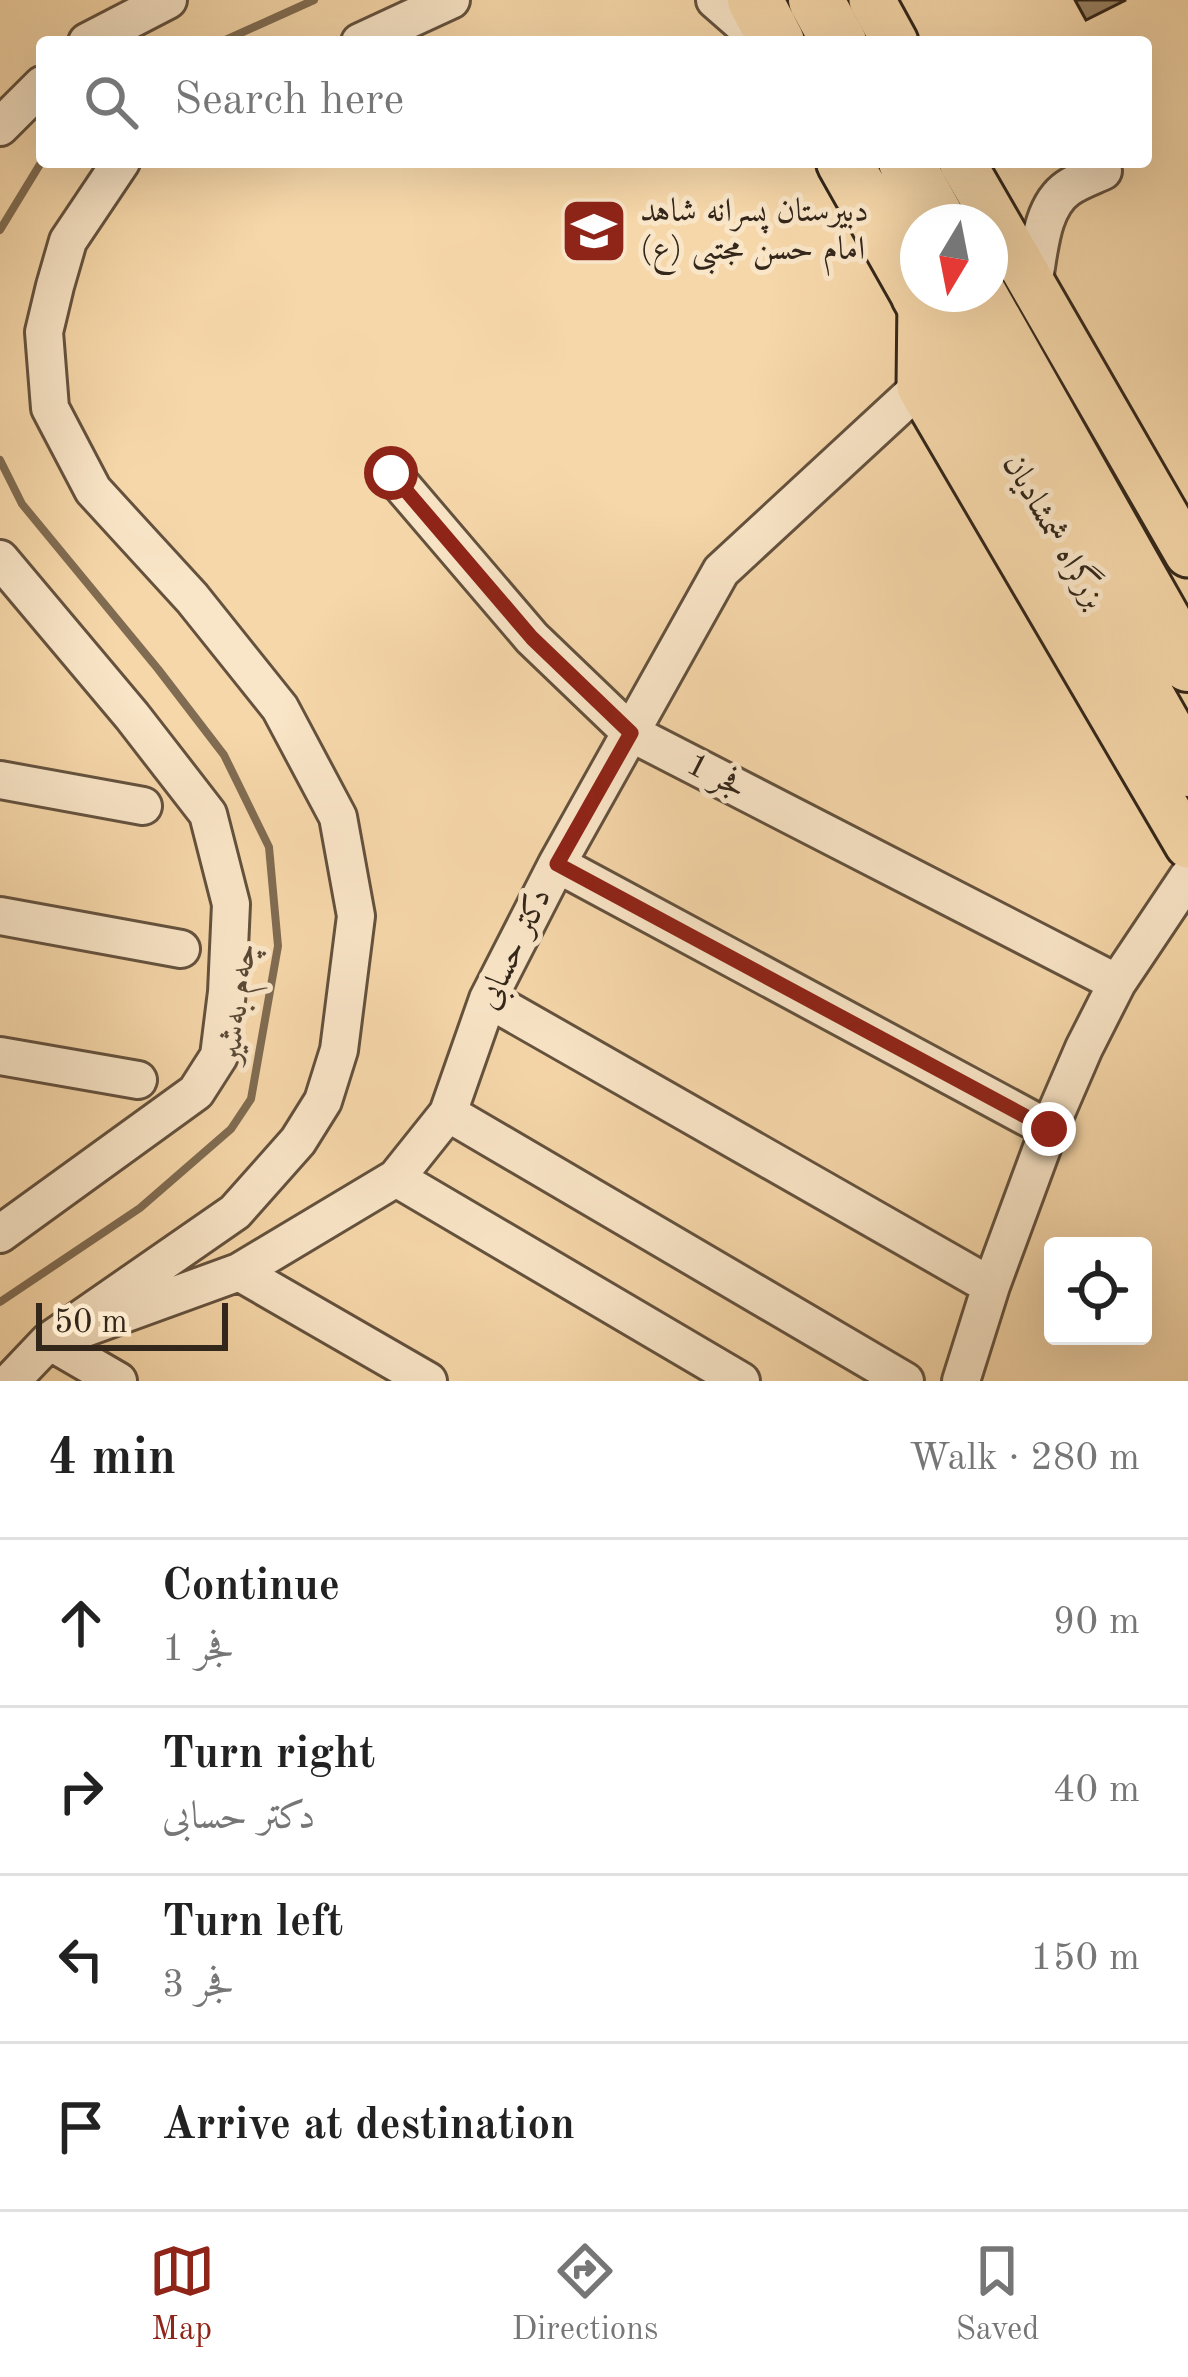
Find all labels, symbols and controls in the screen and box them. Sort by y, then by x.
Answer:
search box [36,36,1152,168]
icon: search [78,69,144,135]
text: Search here [174,79,404,124]
school or university icon: دبیرستان پسرانه شاهد امام حسن مجتبی (ع) [559,196,629,266]
place label: دبیرستان پسرانه شاهد امام حسن مجتبی (ع) [640,196,869,277]
north arrow [900,204,1008,312]
street label: بزرگراه شمشادیان [995,445,1117,616]
route start [364,446,418,500]
street label: فجر 1 [680,747,752,807]
street label: دکتر حسابی [472,883,562,1016]
water label: چەم بەشیر [211,940,274,1071]
route end [1022,1102,1076,1156]
map controls [1044,1237,1152,1345]
button: locate [1044,1237,1152,1345]
scale bar [36,1297,228,1350]
text: 50 m [54,1307,128,1340]
text: 4 min [48,1434,176,1485]
text: Walk · 280 m [909,1439,1140,1478]
text: Continue [162,1565,340,1610]
icon: ahead [48,1590,114,1656]
text: 90 m [1053,1603,1140,1642]
text: فجر 1 [162,1630,235,1669]
text: Turn right [162,1733,375,1778]
icon: right [48,1758,114,1824]
text: 40 m [1053,1771,1140,1810]
text: دکتر حسابی [162,1798,315,1837]
text: Turn left [162,1901,343,1946]
icon: left [48,1926,114,1992]
text: 150 m [1030,1939,1140,1978]
text: فجر 3 [162,1966,235,2005]
icon: arrive [48,2094,114,2160]
text: Arrive at destination [162,2104,575,2149]
tab: Map [149,2238,215,2351]
tab: Directions [512,2238,658,2351]
tab: Saved [955,2238,1039,2351]

